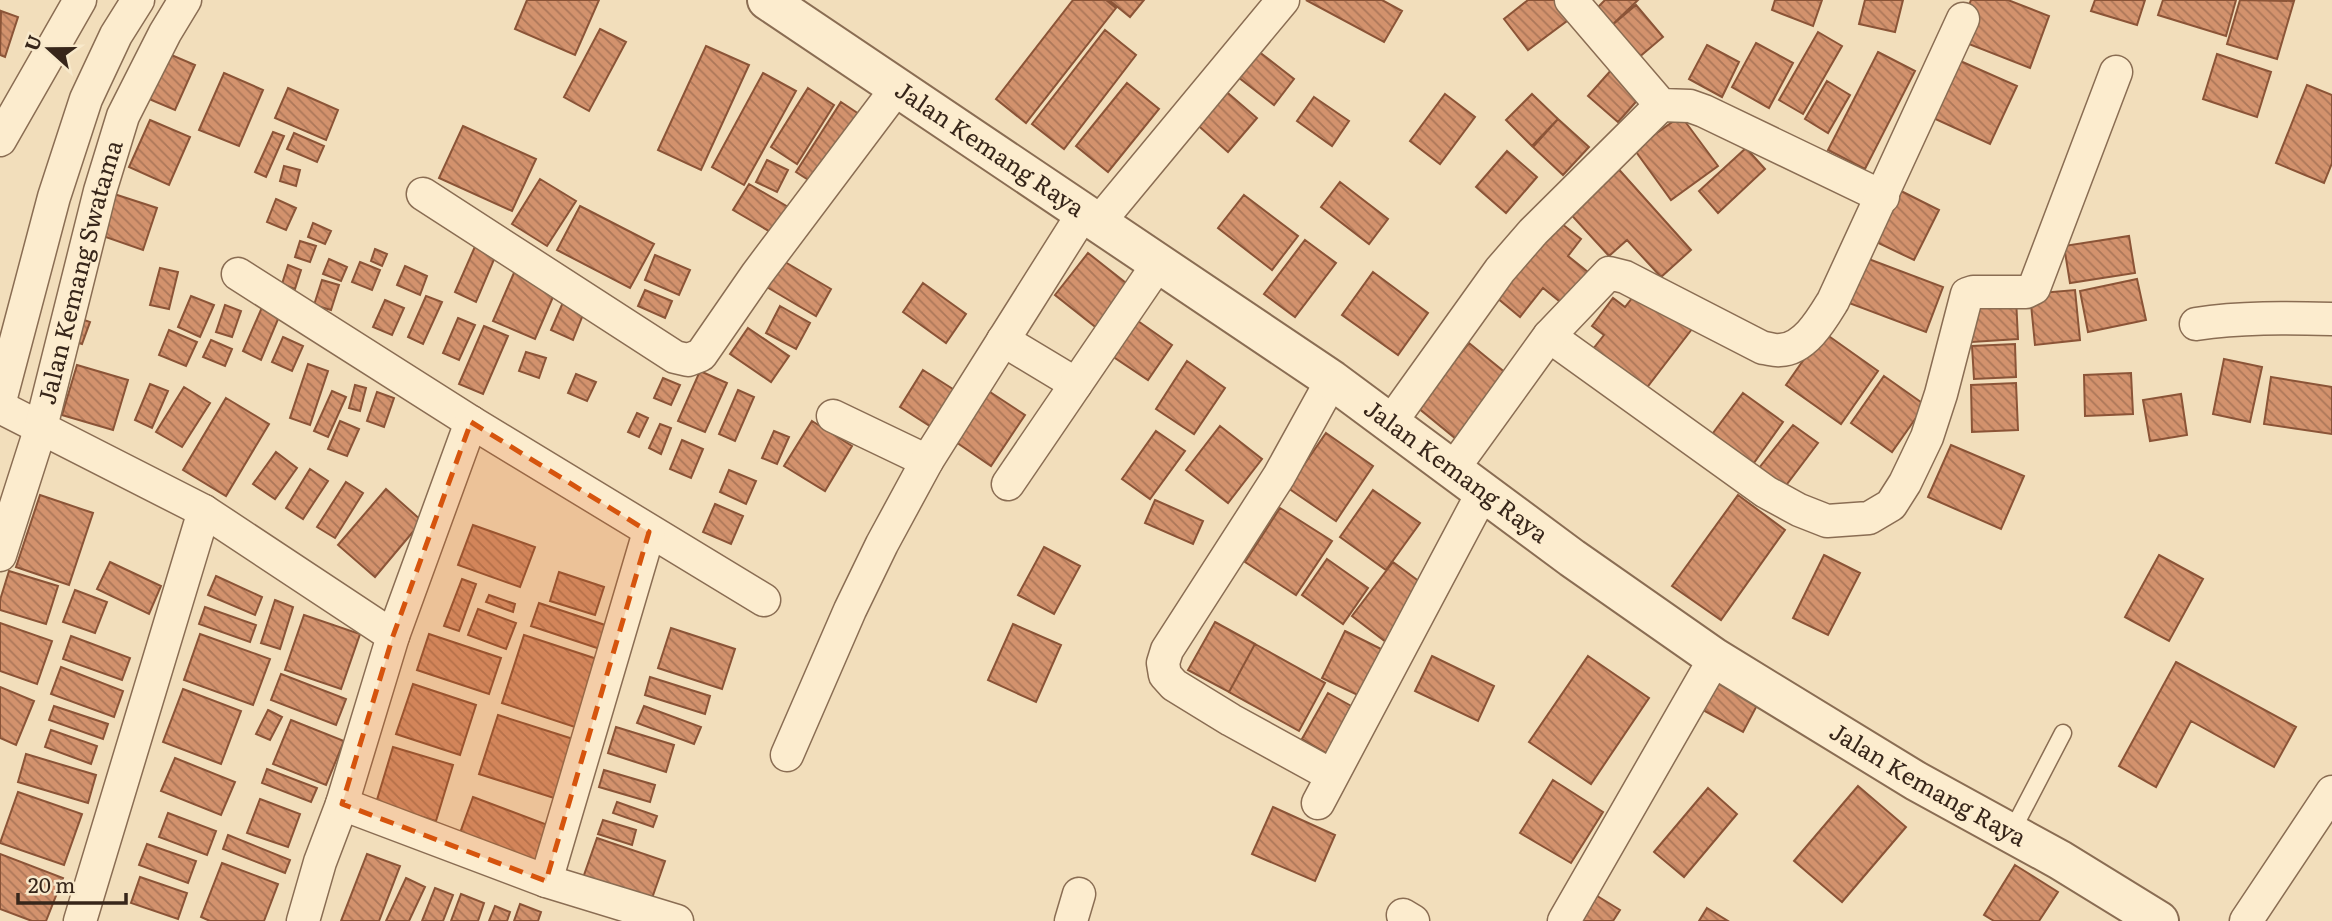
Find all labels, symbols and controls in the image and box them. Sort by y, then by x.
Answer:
north arrow [14,14,84,84]
text: U [16,31,48,55]
street label: Jalan Kemang Raya [889,71,1093,224]
street label: Jalan Kemang Swatama [27,135,130,408]
street label: Jalan Kemang Raya [1358,390,1557,550]
street label: Jalan Kemang Raya [1824,712,2034,853]
scale bar [18,862,126,906]
text: 20 m [28,868,75,899]

